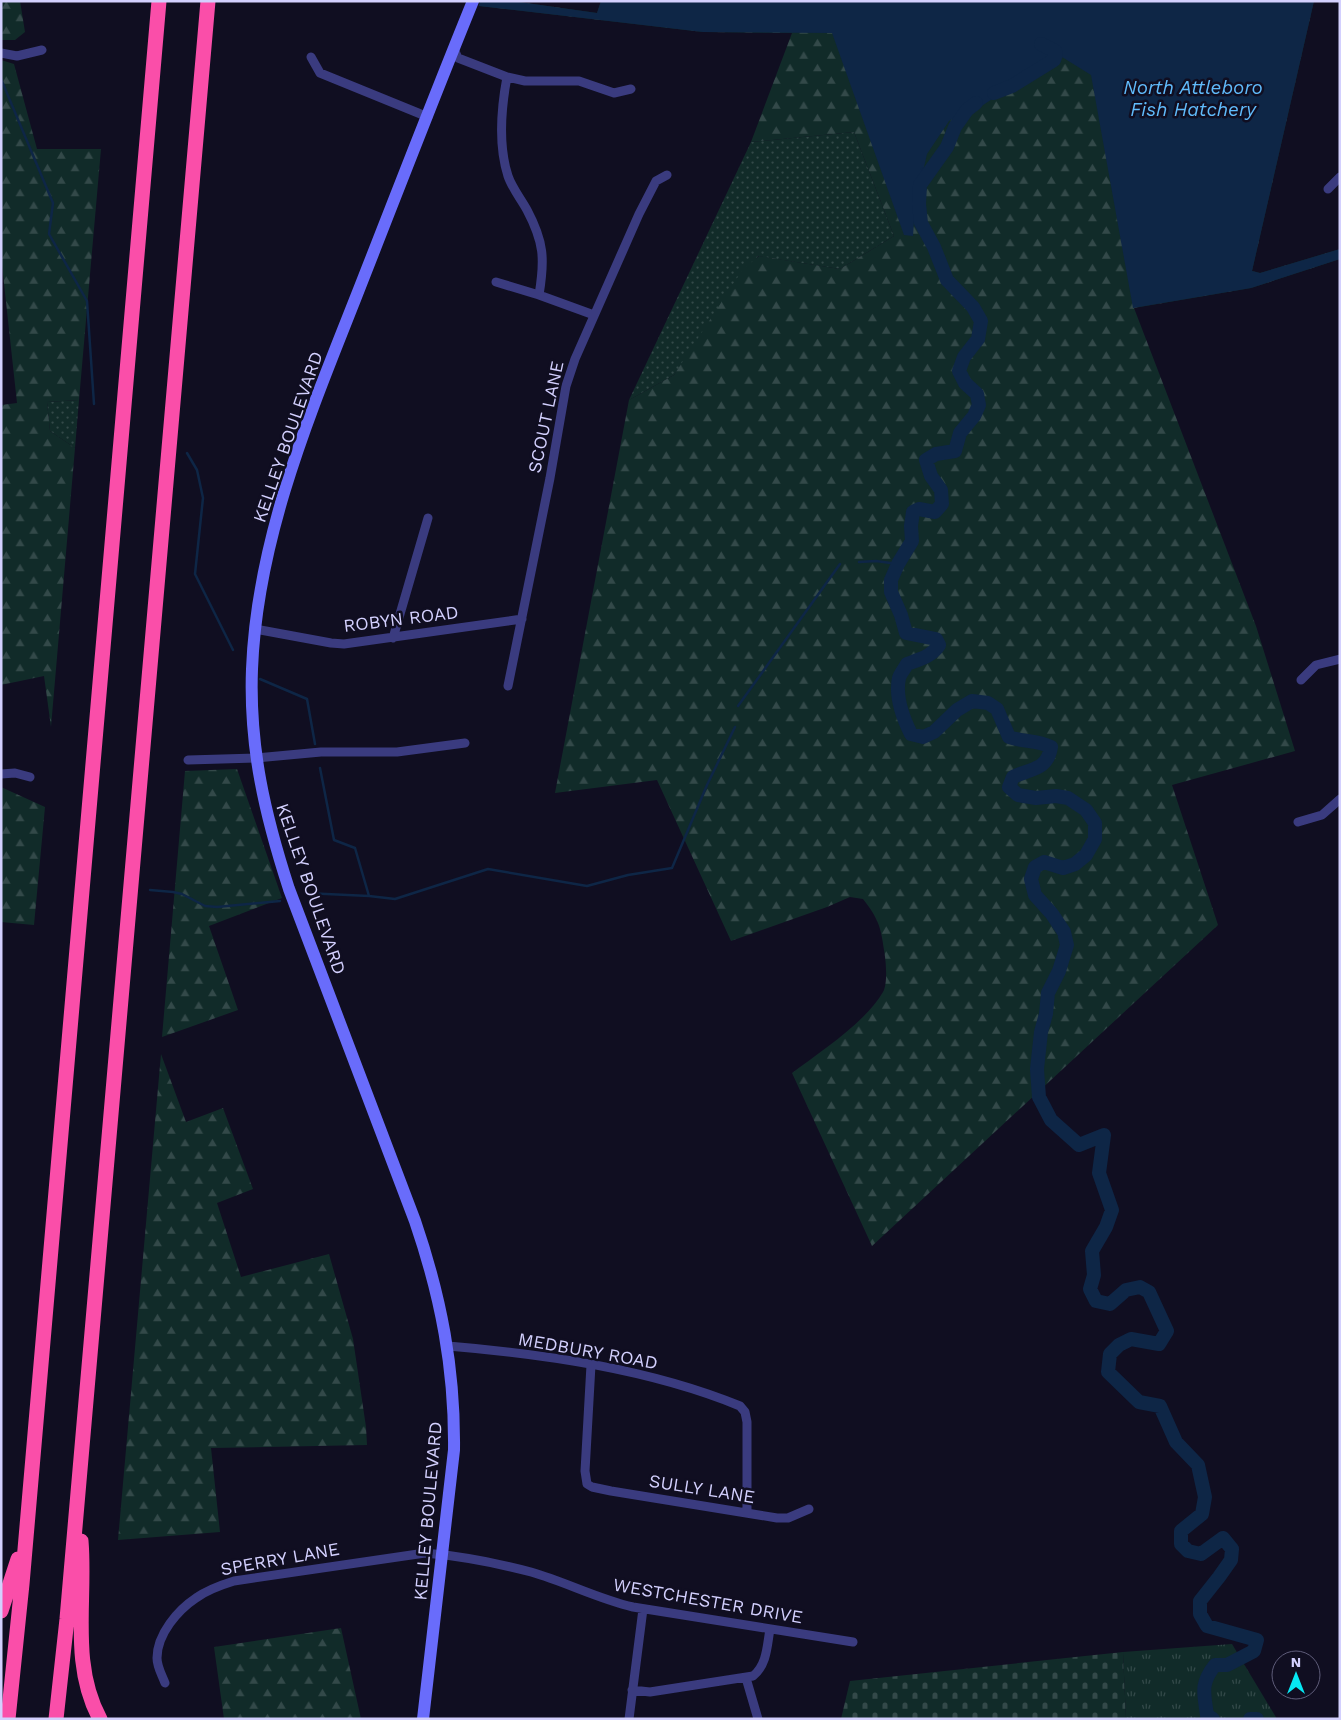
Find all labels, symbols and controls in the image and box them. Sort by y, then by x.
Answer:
water label: North Attleboro Fish Hatchery [1123,76,1263,121]
street label: KELLEY BOULEVARD [248,349,327,525]
street label: SCOUT LANE [523,359,568,475]
street label: ROBYN ROAD [342,601,460,636]
street label: KELLEY BOULEVARD [272,801,351,977]
street label: MEDBURY ROAD [517,1328,660,1373]
street label: KELLEY BOULEVARD [409,1421,446,1601]
street label: SULLY LANE [648,1470,756,1507]
street label: SPERRY LANE [219,1538,341,1579]
street label: WESTCHESTER DRIVE [612,1573,805,1628]
north arrow [1271,1650,1321,1700]
text: N [1291,1654,1301,1670]

